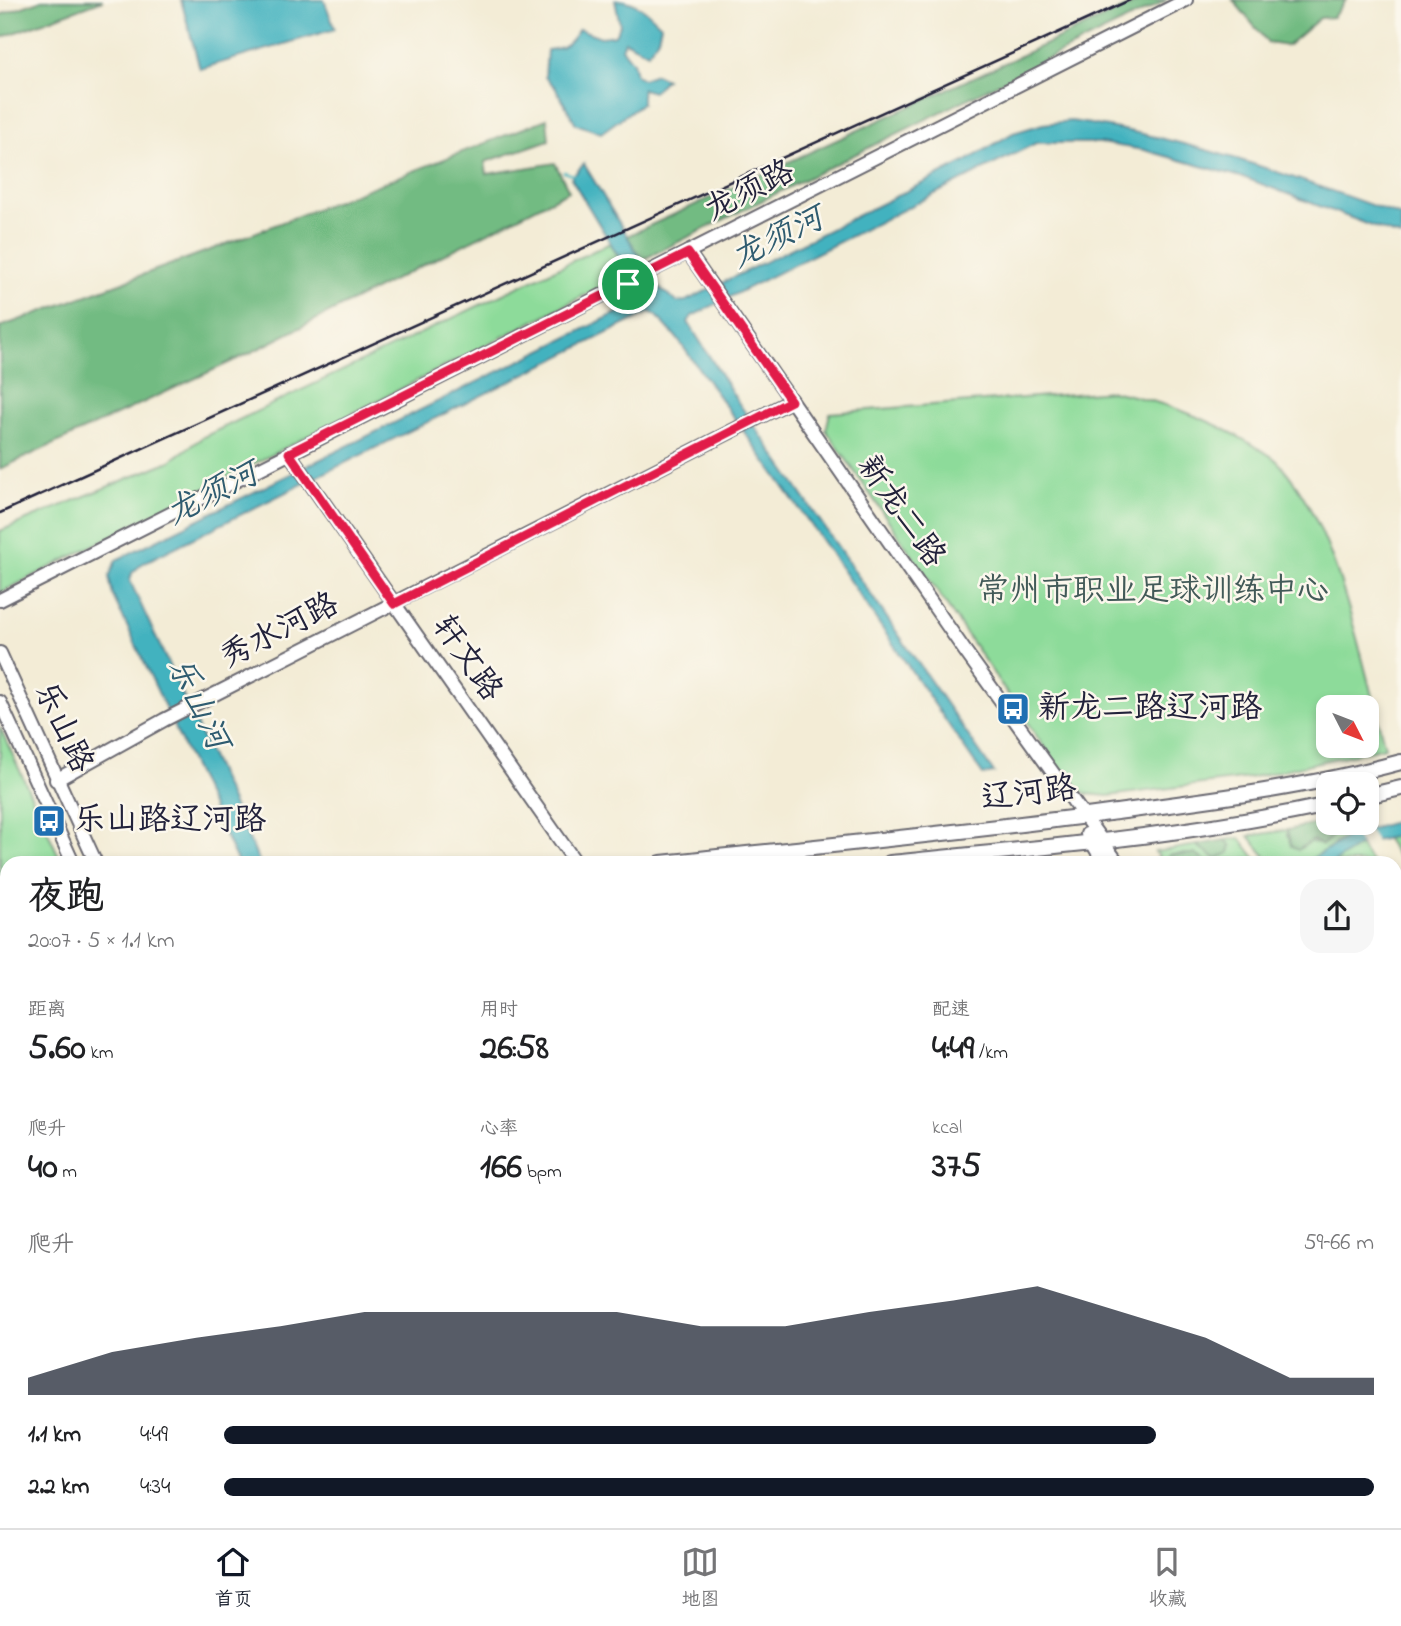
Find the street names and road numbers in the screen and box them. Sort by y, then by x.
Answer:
street label: 龙须路 [697,149,803,235]
street label: 新龙二路 [844,446,956,578]
street label: 秀水河路 [212,582,348,682]
street label: 轩文路 [419,606,513,712]
street label: 乐山路 [20,675,104,781]
street label: 辽河路 [978,766,1080,824]

